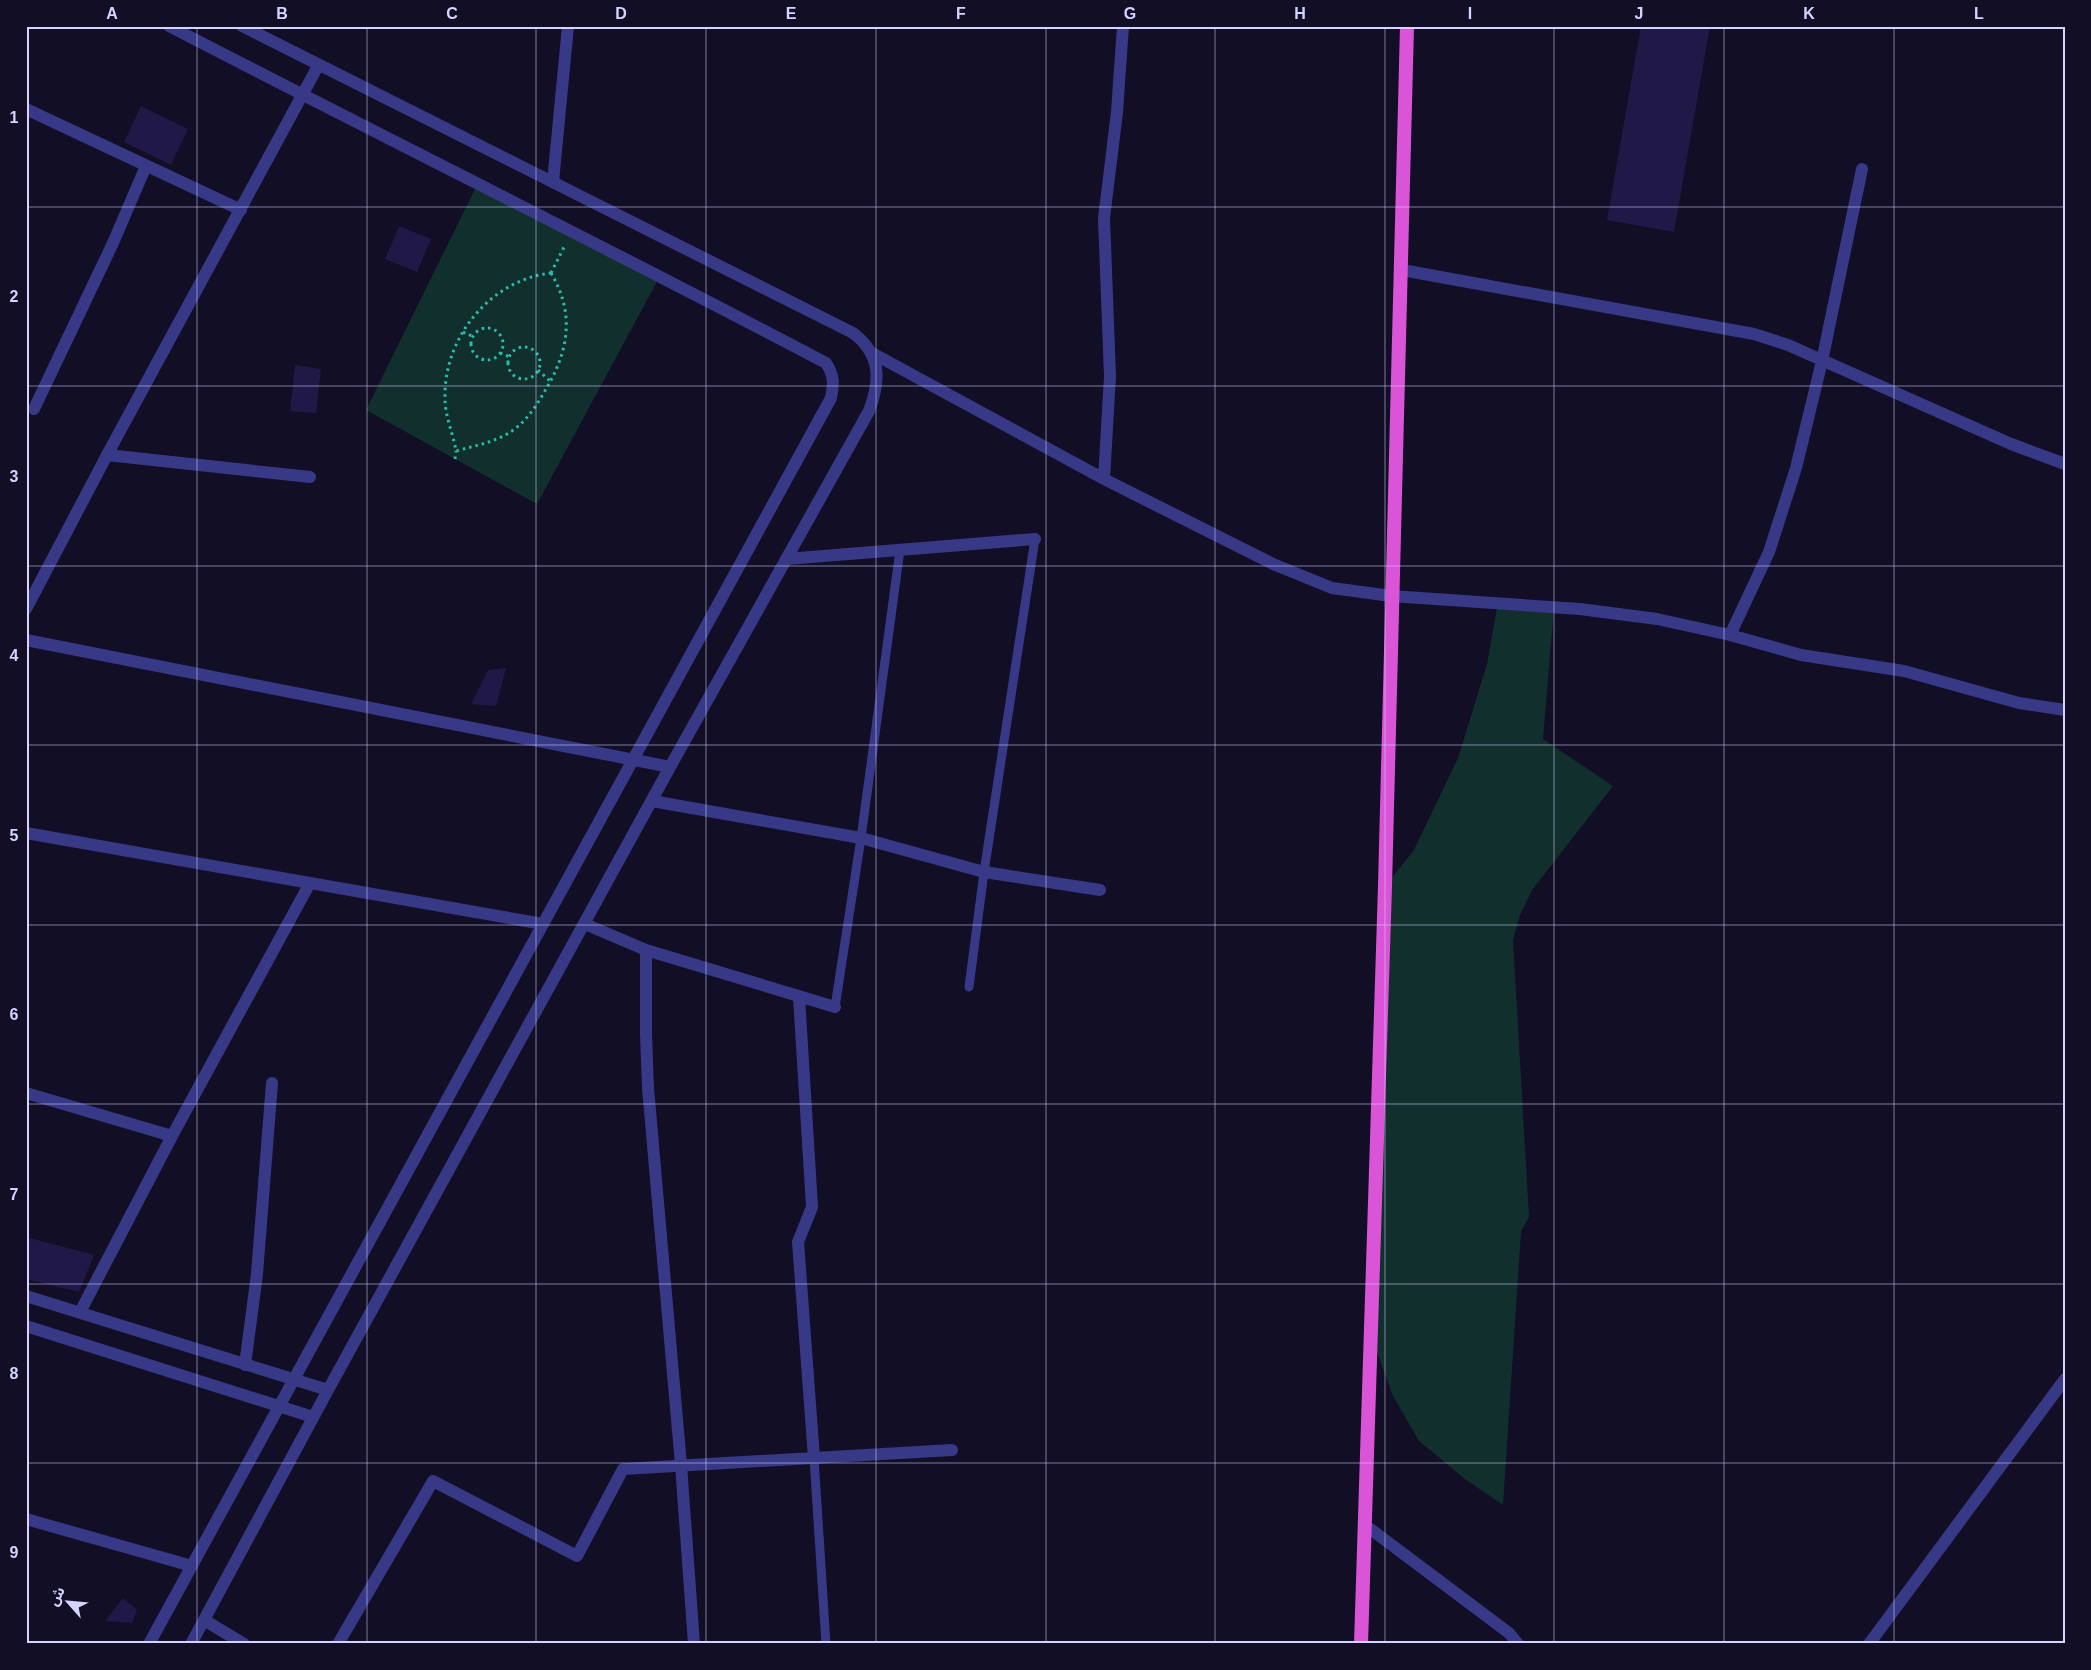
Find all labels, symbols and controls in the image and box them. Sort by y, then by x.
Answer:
text: A [106,5,118,22]
text: B [276,5,288,22]
text: C [446,5,458,22]
text: D [615,5,627,22]
text: E [786,5,797,22]
text: F [956,5,966,22]
text: G [1124,5,1136,22]
text: H [1294,5,1306,22]
text: I [1468,5,1472,22]
text: J [1635,5,1643,22]
text: K [1803,5,1815,22]
text: L [1974,5,1984,22]
text: 1 [10,109,19,126]
text: 2 [10,288,19,305]
text: 3 [10,468,19,485]
text: 4 [10,647,19,664]
text: 5 [10,827,19,844]
text: 6 [10,1006,19,1023]
text: 7 [10,1186,19,1203]
text: 8 [10,1365,19,1382]
text: 9 [10,1544,19,1561]
north arrow [42,1578,92,1628]
text: ش [45,1584,68,1608]

